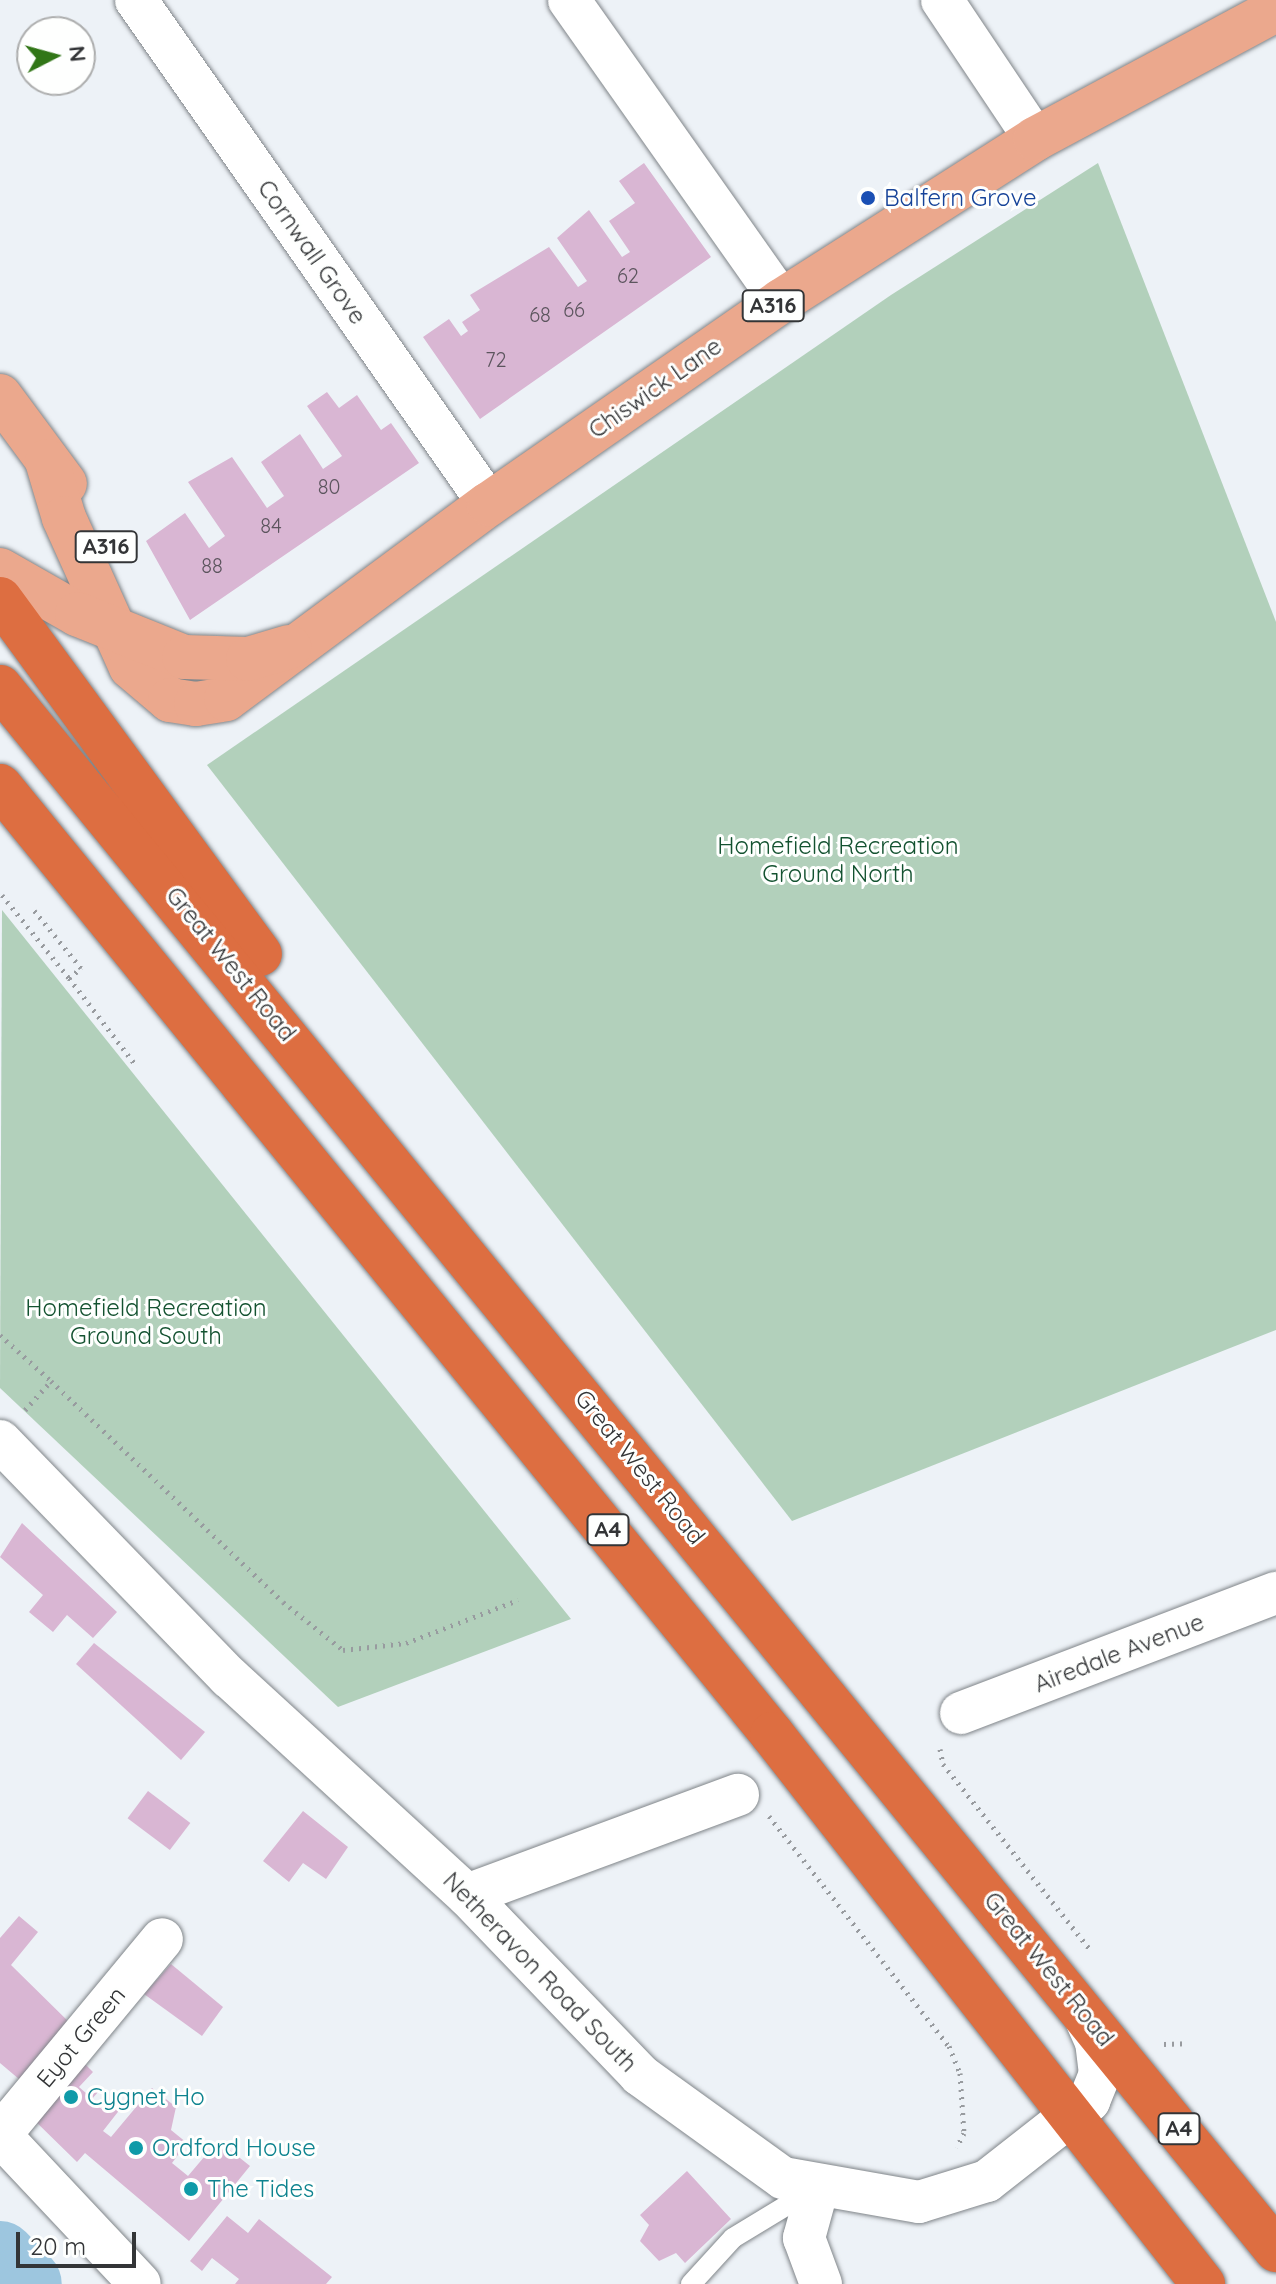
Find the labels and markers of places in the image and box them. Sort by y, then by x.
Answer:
place label: Balfern Grove [884,184,1037,212]
marker: Balfern Grove [859,189,877,207]
place label: Cygnet Ho [87,2083,205,2111]
marker: Cygnet Ho [62,2088,80,2106]
place label: Ordford House [152,2134,316,2162]
marker: Ordford House [127,2139,145,2157]
place label: The Tides [207,2175,314,2203]
marker: The Tides [182,2180,200,2198]

